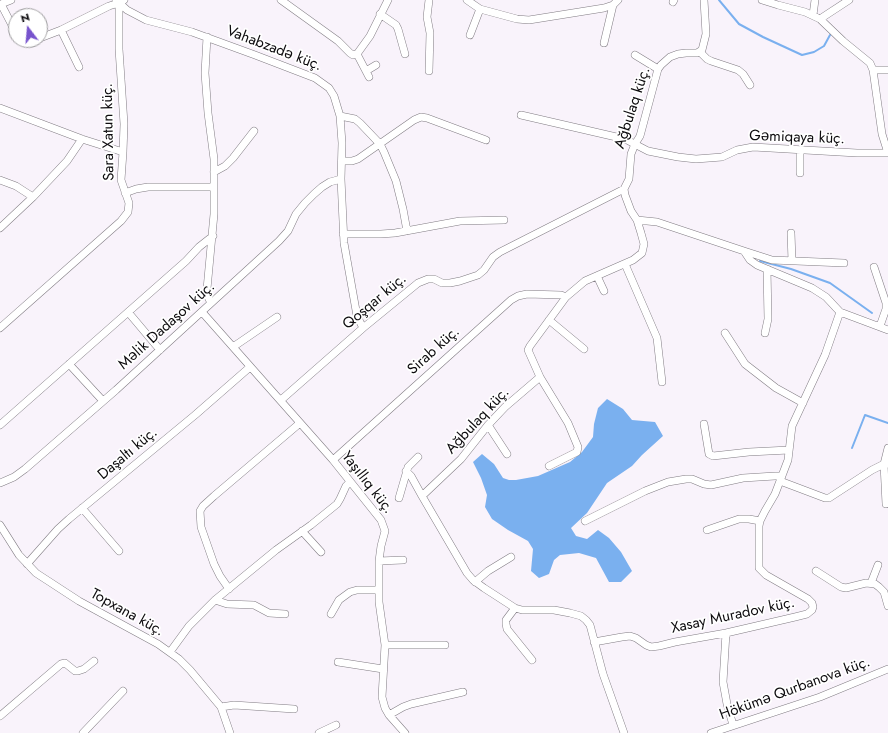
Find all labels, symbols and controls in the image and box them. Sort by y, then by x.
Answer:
north arrow [8,8,48,48]
text: N [19,9,31,26]
street label: Vahabzadə küç. [224,23,324,75]
street label: Ağbulaq küç. [611,65,655,151]
street label: Sara Xatun küç. [99,83,119,181]
street label: Gəmiqaya küç. [749,127,845,149]
street label: Qoşqar küç. [339,270,411,334]
street label: Məlik Dadaşov küç. [115,278,219,374]
street label: Sirab küç. [404,323,464,379]
street label: Ağbulaq küç. [443,384,513,458]
street label: Daşaltı küç. [95,424,161,484]
street label: Yaşıllıq küç. [337,448,397,518]
street label: Topxana küç. [87,585,167,641]
street label: Xasay Muradov küç. [670,594,796,638]
street label: Hökümə Qurbanova küç. [717,653,873,725]

